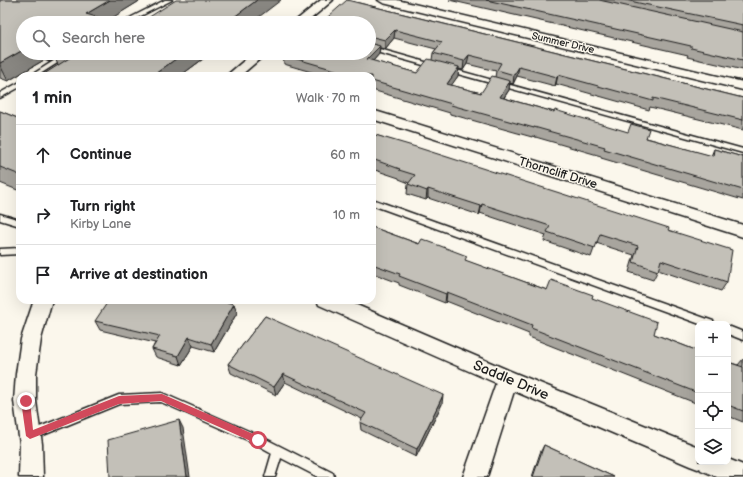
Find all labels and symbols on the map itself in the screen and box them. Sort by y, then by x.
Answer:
street label: Summer Drive [531,30,596,56]
street label: Thorncliff Drive [517,154,599,192]
street label: Saddle Drive [471,356,551,404]
route end [17,392,35,410]
route start [249,431,267,449]

